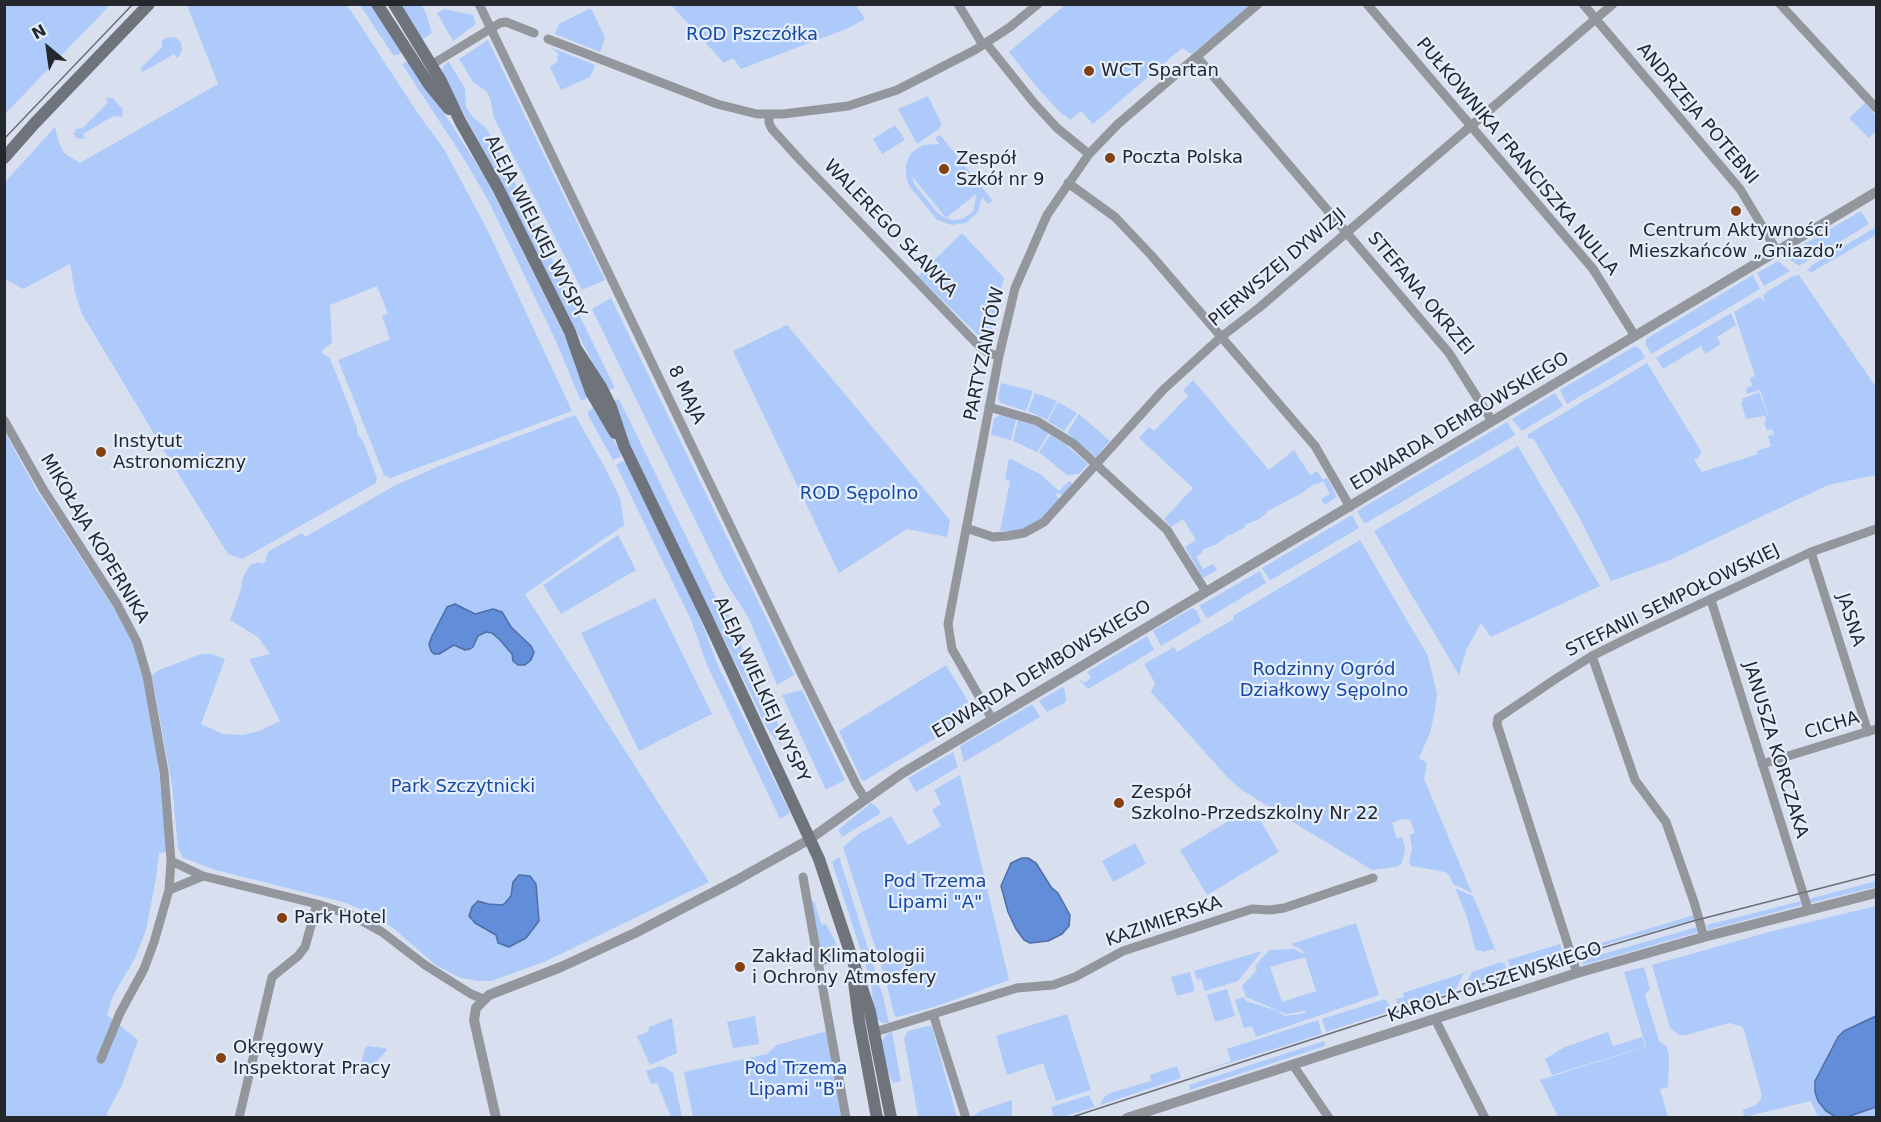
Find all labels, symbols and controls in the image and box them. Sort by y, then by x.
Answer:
north arrow [18,18,78,78]
text: N [29,20,49,43]
park label: ROD Pszczółka [686,24,818,46]
street label: PUŁKOWNIKA FRANCISZKA NULLA [1411,34,1623,280]
street label: ANDRZEJA POTEBNI [1632,39,1762,189]
place label: WCT Spartan [1101,60,1219,82]
marker: WCT Spartan [1082,64,1096,78]
street label: ALEJA WIELKIEJ WYSPY [479,132,591,322]
place label: Poczta Polska [1122,147,1243,169]
place label: Zespół Szkół nr 9 [956,148,1044,190]
marker: Poczta Polska [1103,151,1117,165]
street label: WALEREGO SŁAWKA [819,156,961,302]
marker: Zespół Szkół nr 9 [937,162,951,176]
street label: PIERWSZEJ DYWIZJI [1205,204,1351,332]
marker: Centrum Aktywności Mieszkańców „Gniazdo” [1729,204,1743,218]
place label: Centrum Aktywności Mieszkańców „Gniazdo” [1629,220,1843,262]
street label: STEFANA OKRZEI [1362,228,1478,360]
street label: PARTYZANTÓW [960,285,1010,423]
street label: EDWARDA DEMBOWSKIEGO [1347,348,1573,496]
street label: 8 MAJA [663,362,709,428]
place label: Instytut Astronomiczny [113,431,246,474]
marker: Instytut Astronomiczny [94,445,108,459]
street label: MIKOŁAJA KOPERNIKA [35,450,153,628]
park label: ROD Sępolno [800,483,918,505]
street label: STEFANII SEMPOŁOWSKIEJ [1563,540,1783,662]
street label: JASNA [1831,591,1869,649]
street label: ALEJA WIELKIEJ WYSPY [708,594,814,786]
street label: EDWARDA DEMBOWSKIEGO [929,596,1155,744]
park label: Rodzinny Ogród Działkowy Sępolno [1240,659,1408,702]
street label: JANUSZA KORCZAKA [1738,659,1812,841]
street label: CICHA [1802,707,1862,745]
park label: Park Szczytnicki [391,776,535,798]
place label: Zespół Szkolno-Przedszkolny Nr 22 [1131,782,1379,824]
marker: Zespół Szkolno-Przedszkolny Nr 22 [1112,796,1126,810]
park label: Pod Trzema Lipami "A" [883,871,987,914]
street label: KAZIMIERSKA [1103,892,1225,952]
place label: Park Hotel [294,907,386,929]
marker: Park Hotel [275,911,289,925]
street label: KAROLA OLSZEWSKIEGO [1385,938,1605,1028]
place label: Zakład Klimatologii i Ochrony Atmosfery [752,946,936,988]
marker: Zakład Klimatologii i Ochrony Atmosfery [733,960,747,974]
place label: Okręgowy Inspektorat Pracy [233,1037,391,1080]
marker: Okręgowy Inspektorat Pracy [214,1051,228,1065]
park label: Pod Trzema Lipami "B" [744,1058,848,1100]

